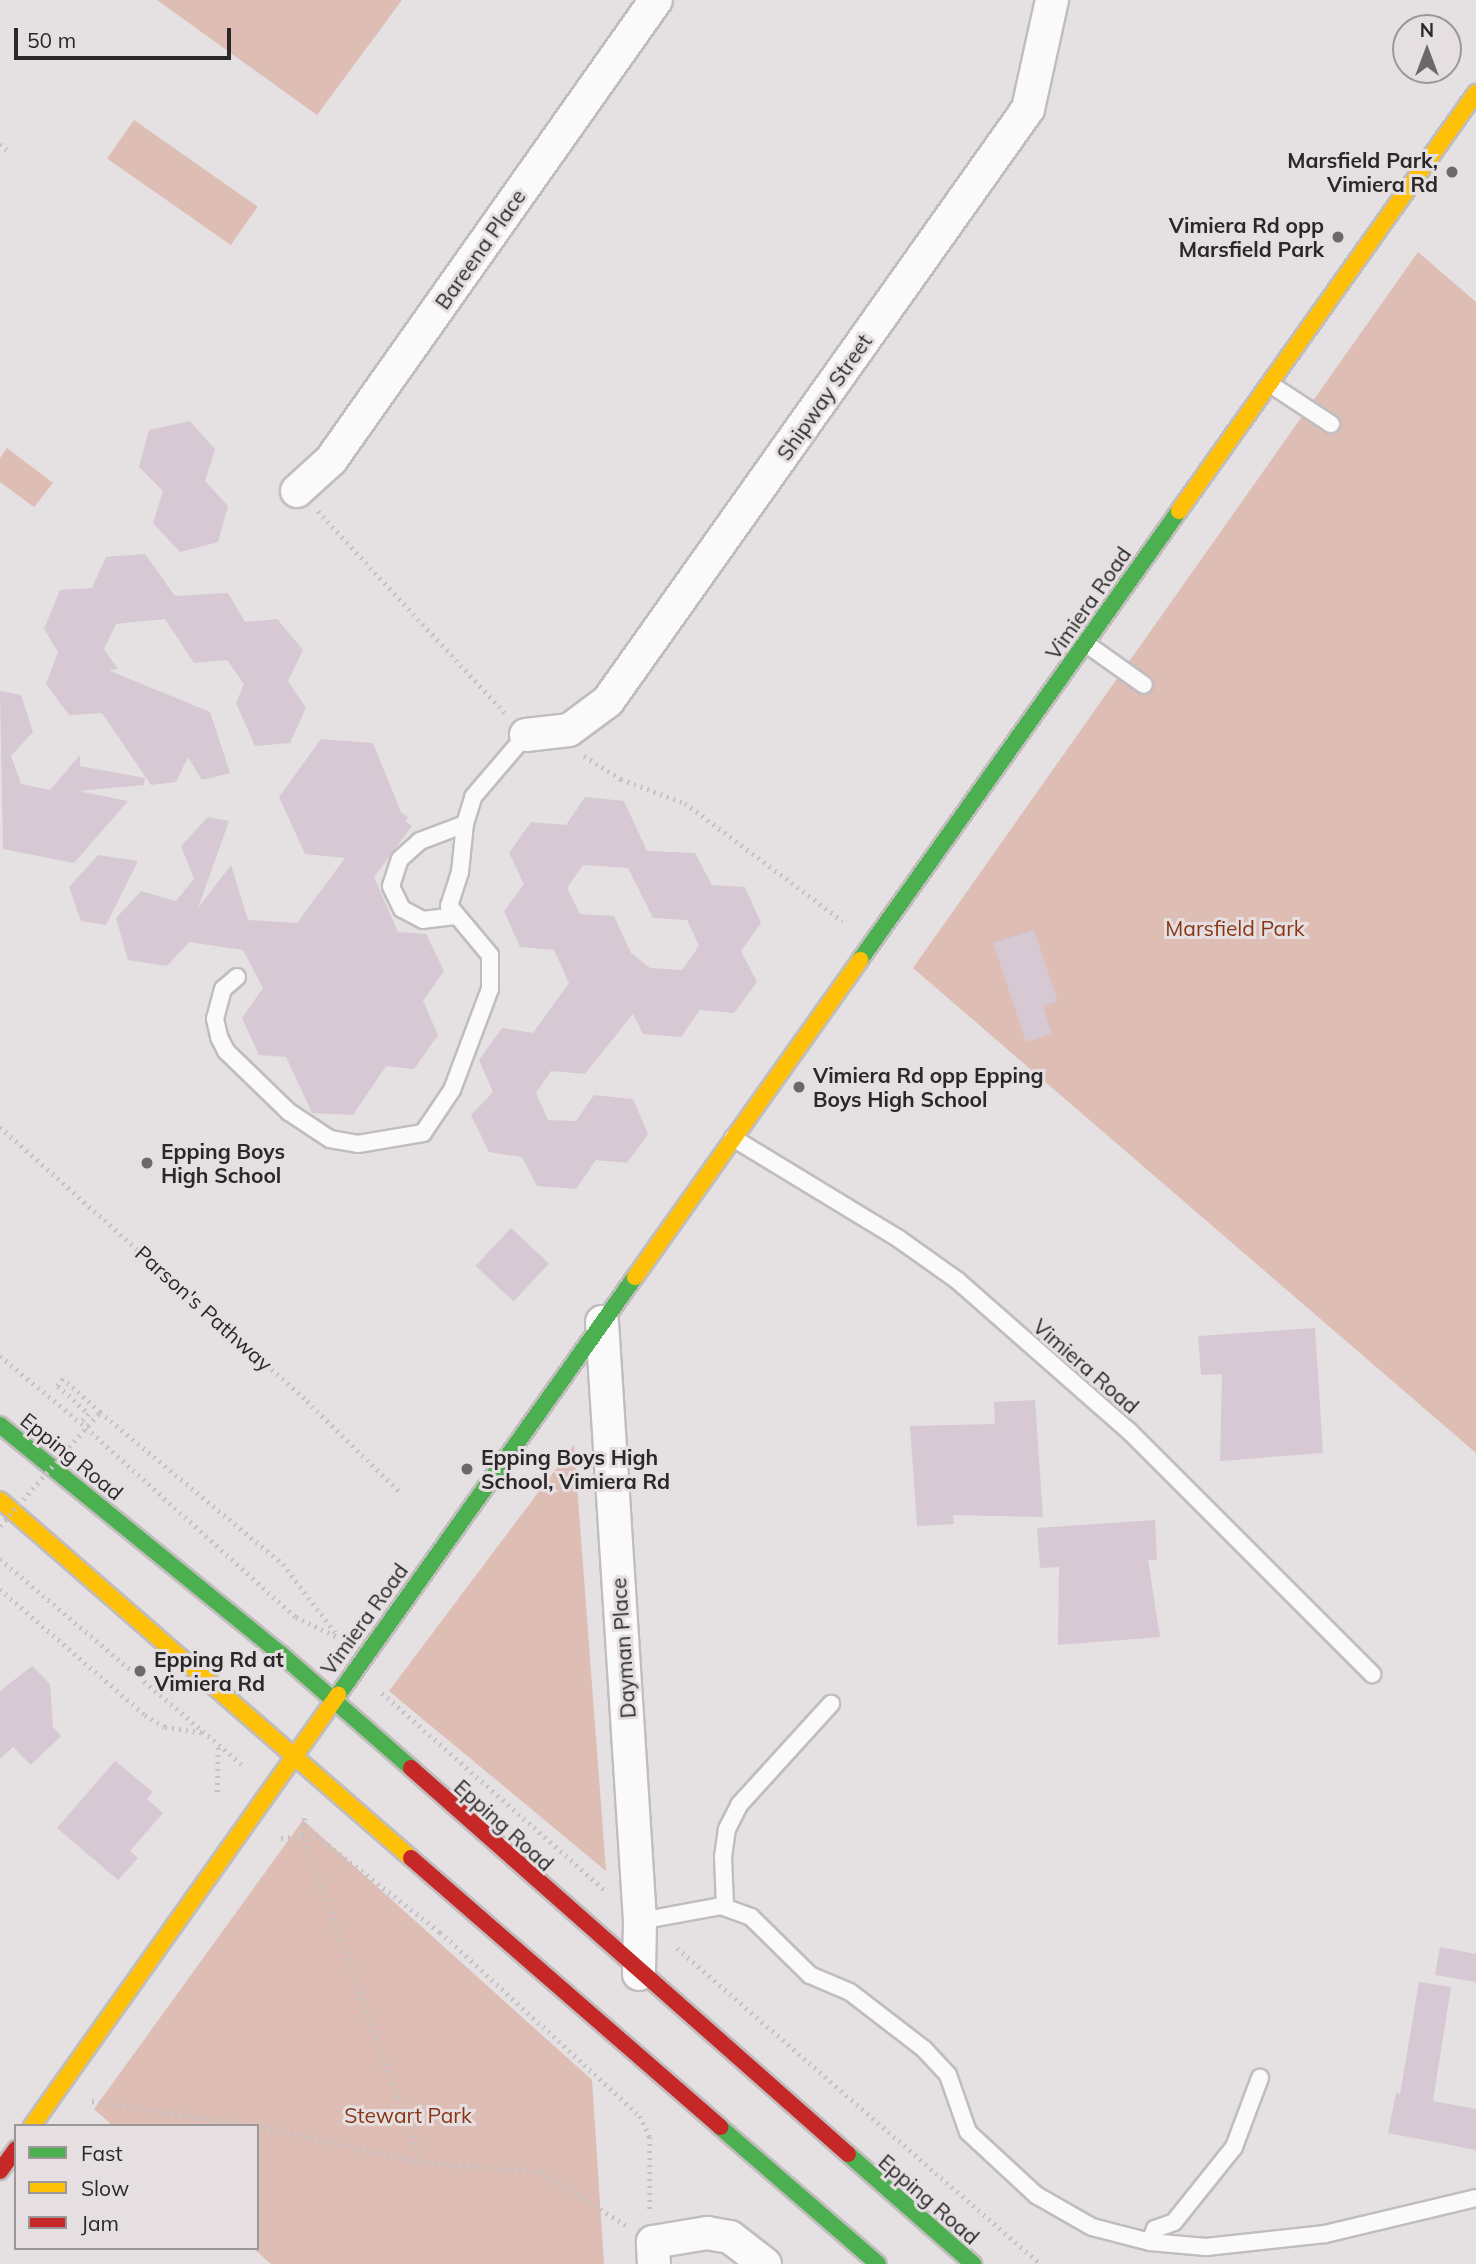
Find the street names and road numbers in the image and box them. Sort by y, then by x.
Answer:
street label: Bareena Place [429,184,531,314]
street label: Shipway Street [771,329,877,465]
street label: Vimiera Road [1040,542,1136,664]
street label: Parson's Pathway [130,1240,278,1376]
street label: Vimiera Road [1028,1313,1144,1419]
street label: Epping Road [16,1407,128,1505]
street label: Vimiera Road [315,1558,413,1680]
street label: Dayman Place [606,1577,640,1719]
street label: Epping Road [449,1774,559,1876]
street label: Epping Road [874,2149,984,2249]

